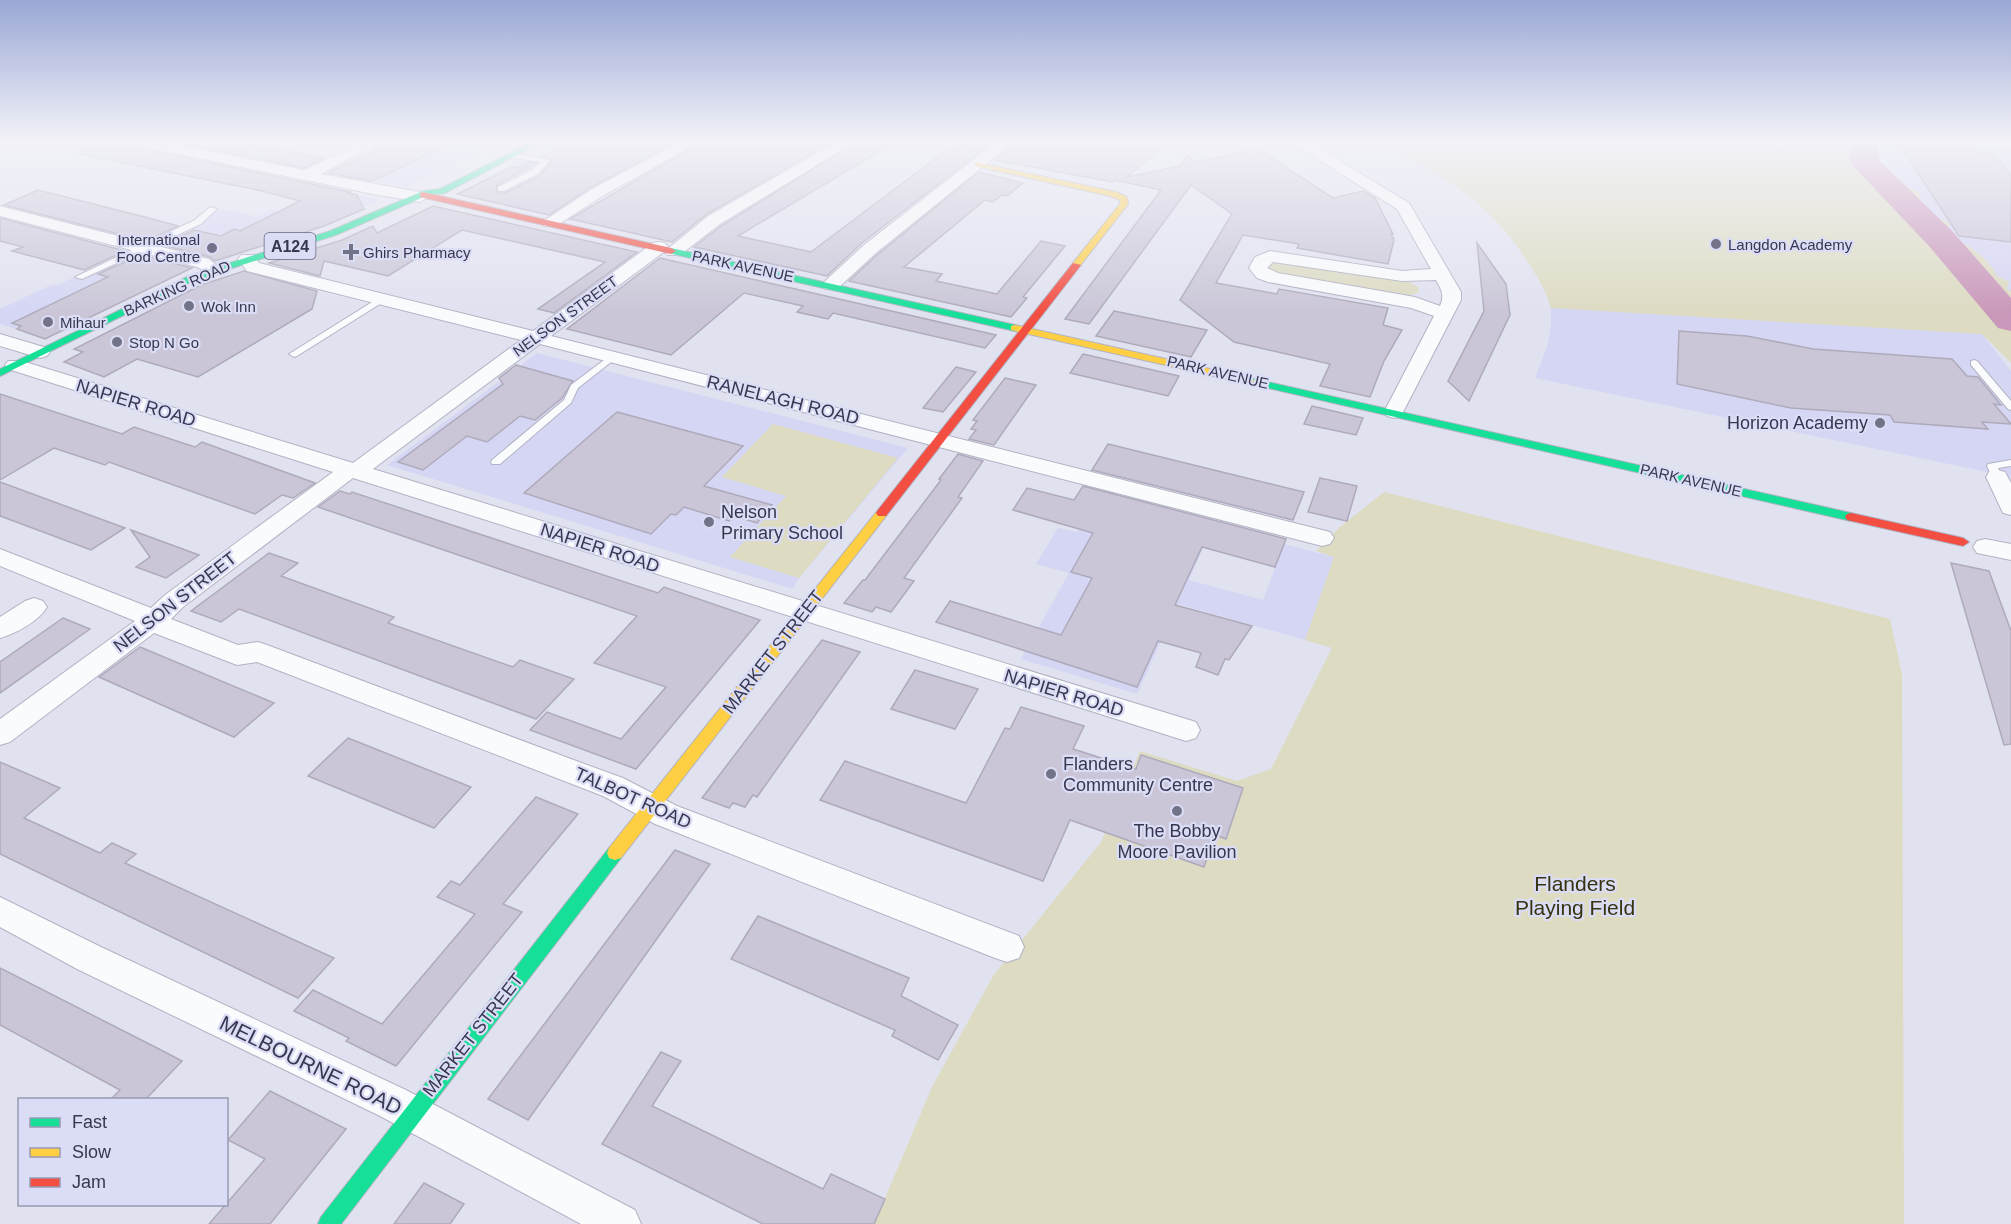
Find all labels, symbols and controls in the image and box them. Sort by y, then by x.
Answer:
place label: International Food Centre [117,231,200,265]
road number: A124 [264,233,316,259]
place label: Langdon Academy [1728,236,1853,253]
marker: Langdon Academy [1709,237,1723,251]
marker: International Food Centre [205,241,219,255]
place label: Ghirs Pharmacy [363,244,471,261]
marker: Ghirs Pharmacy [344,245,358,259]
street label: PARK AVENUE [691,247,795,285]
street label: BARKING ROAD [121,257,233,319]
street label: NELSON STREET [509,272,621,360]
place label: Wok Inn [201,298,256,315]
marker: Wok Inn [182,299,196,313]
place label: Mihaur [60,314,106,331]
marker: Mihaur [41,315,55,329]
place label: Stop N Go [129,334,199,351]
marker: Stop N Go [110,335,124,349]
street label: PARK AVENUE [1166,352,1270,392]
street label: RANELAGH ROAD [705,371,861,429]
street label: NAPIER ROAD [74,375,198,431]
place label: Horizon Academy [1727,413,1868,433]
marker: Horizon Academy [1873,416,1887,430]
street label: PARK AVENUE [1639,460,1743,500]
place label: Nelson Primary School [721,502,843,543]
marker: Nelson Primary School [702,515,716,529]
street label: NAPIER ROAD [538,519,662,577]
street label: NELSON STREET [110,548,240,656]
street label: MARKET STREET [719,586,827,718]
street label: NAPIER ROAD [1002,665,1126,721]
place label: Flanders Community Centre [1063,754,1213,795]
street label: TALBOT ROAD [572,763,694,833]
marker: Flanders Community Centre [1044,767,1058,781]
marker: The Bobby Moore Pavilion [1170,804,1184,818]
place label: The Bobby Moore Pavilion [1117,821,1237,862]
park label: Flanders Playing Field [1515,872,1635,919]
street label: MARKET STREET [419,969,527,1101]
street label: MELBOURNE ROAD [216,1011,406,1119]
legend [18,1098,228,1206]
text: Fast [72,1112,107,1132]
text: Slow [72,1142,112,1162]
text: Jam [72,1172,106,1192]

